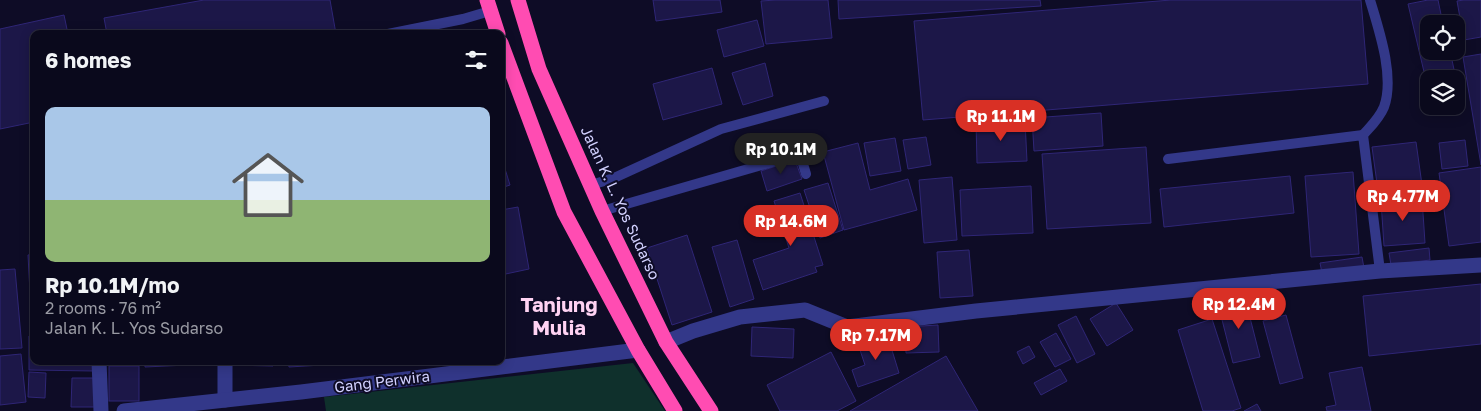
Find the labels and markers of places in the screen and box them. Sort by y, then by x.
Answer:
pin: Rp 11.1M [949,100,1053,142]
pin: Rp 10.1M [729,132,833,175]
pin: Rp 4.77M [1351,180,1455,222]
pin: Rp 14.6M [739,204,843,247]
pin: Rp 12.4M [1187,288,1291,330]
pin: Rp 7.17M [824,318,928,361]

